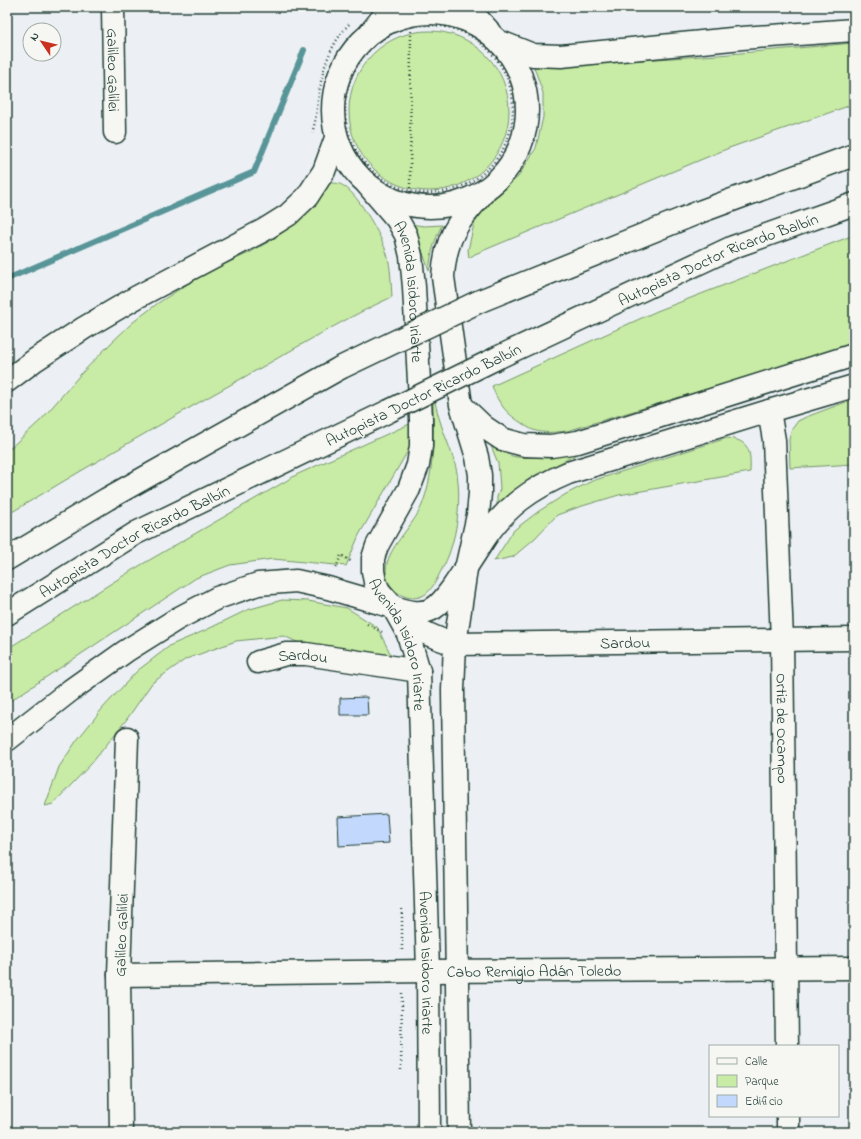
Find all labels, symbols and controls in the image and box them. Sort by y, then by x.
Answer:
north arrow [22,22,62,62]
street label: Galileo Galilei [99,28,125,112]
text: N [26,29,43,44]
street label: Autopista Doctor Ricardo Balbín [614,208,822,313]
street label: Avenida Isidoro Iriarte [386,217,428,364]
street label: Autopista Doctor Ricardo Balbín [322,338,526,454]
street label: Autopista Doctor Ricardo Balbín [35,479,234,605]
street label: Avenida Isidoro Iriarte [361,575,430,712]
street label: Sardou [600,632,650,656]
street label: Sardou [275,643,329,671]
street label: Ortiz de Ocampo [768,673,794,784]
street label: Avenida Isidoro Iriarte [412,891,438,1035]
street label: Galileo Galilei [109,893,136,977]
street label: Cabo Remigio Adán Toledo [447,960,621,985]
legend [709,1045,839,1117]
text: Calle [745,1053,768,1071]
text: Parque [745,1073,779,1091]
text: Edificio [745,1093,783,1111]

